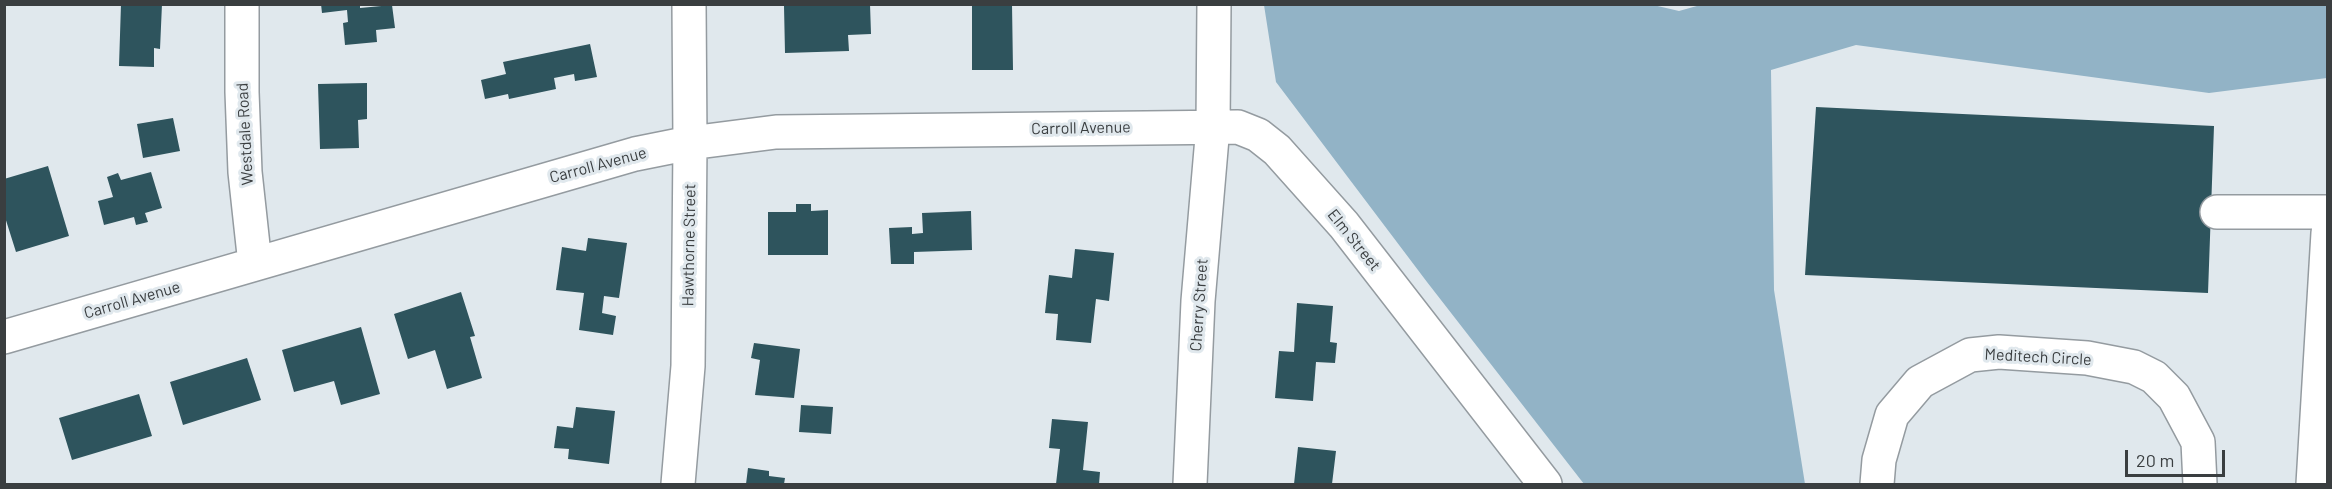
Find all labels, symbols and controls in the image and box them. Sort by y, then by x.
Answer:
street label: Westdale Road [233,82,257,186]
street label: Carroll Avenue [1031,118,1131,138]
street label: Carroll Avenue [547,143,649,187]
street label: Hawthorne Street [678,183,700,307]
street label: Elm Street [1323,205,1385,275]
street label: Cherry Street [1186,258,1212,352]
street label: Carroll Avenue [82,277,182,323]
street label: Meditech Circle [1984,345,2092,369]
scale bar [2128,438,2228,476]
text: 20 m [2136,449,2174,471]

